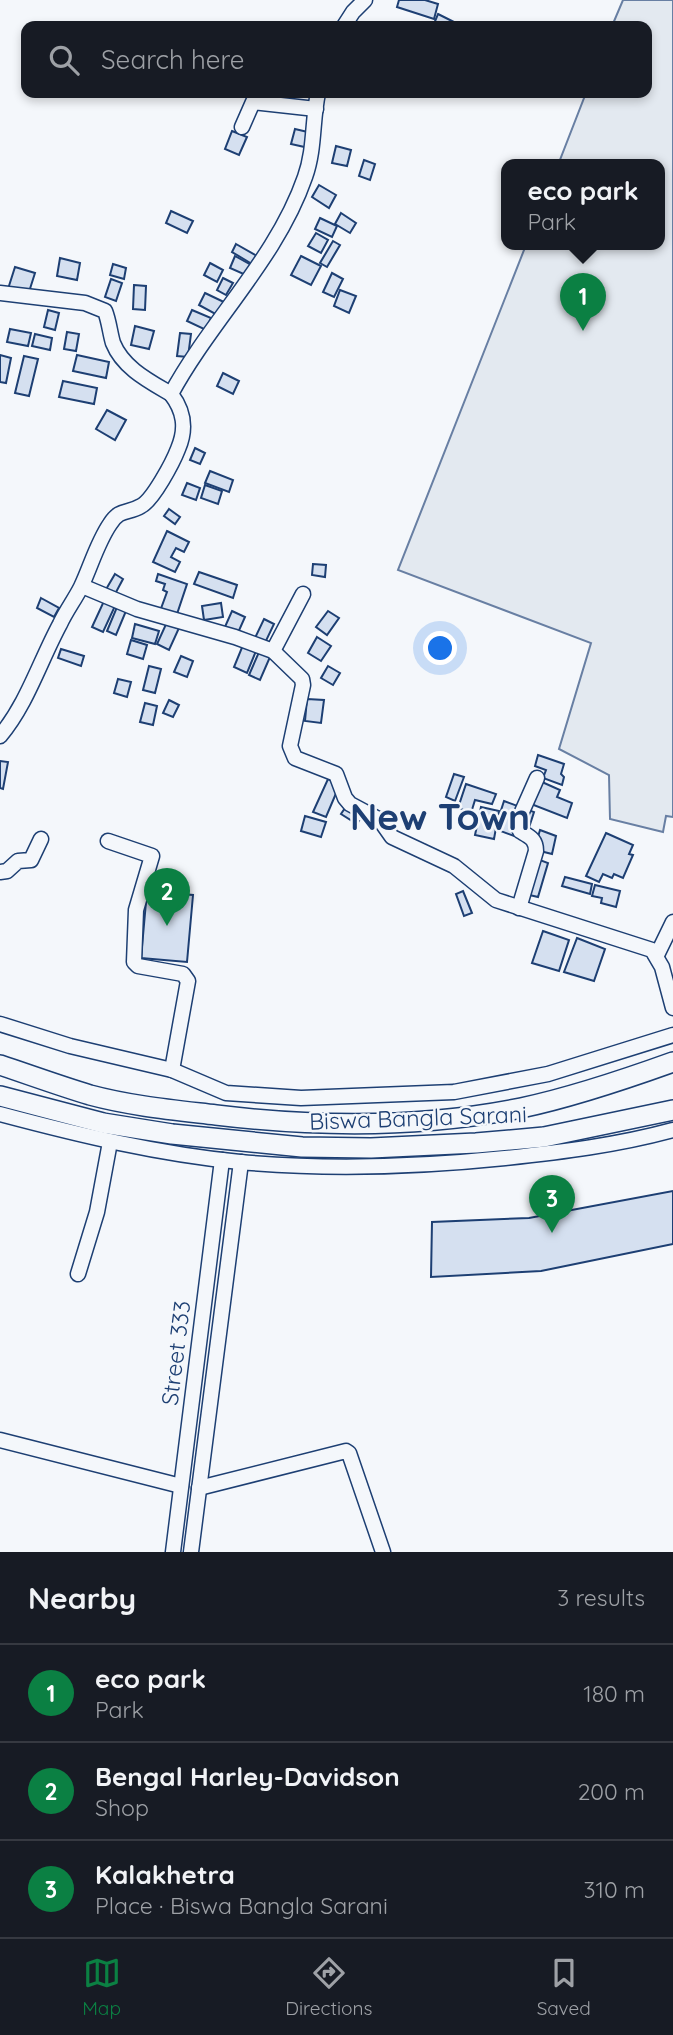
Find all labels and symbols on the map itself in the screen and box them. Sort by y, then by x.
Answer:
pin: 1 [560,273,606,331]
your location [423,631,457,665]
district label: New Town [350,793,530,839]
pin: 2 [144,868,190,926]
street label: Biswa Bangla Sarani [309,1099,527,1136]
pin: 3 [529,1175,575,1233]
street label: Street 333 [155,1299,196,1407]

